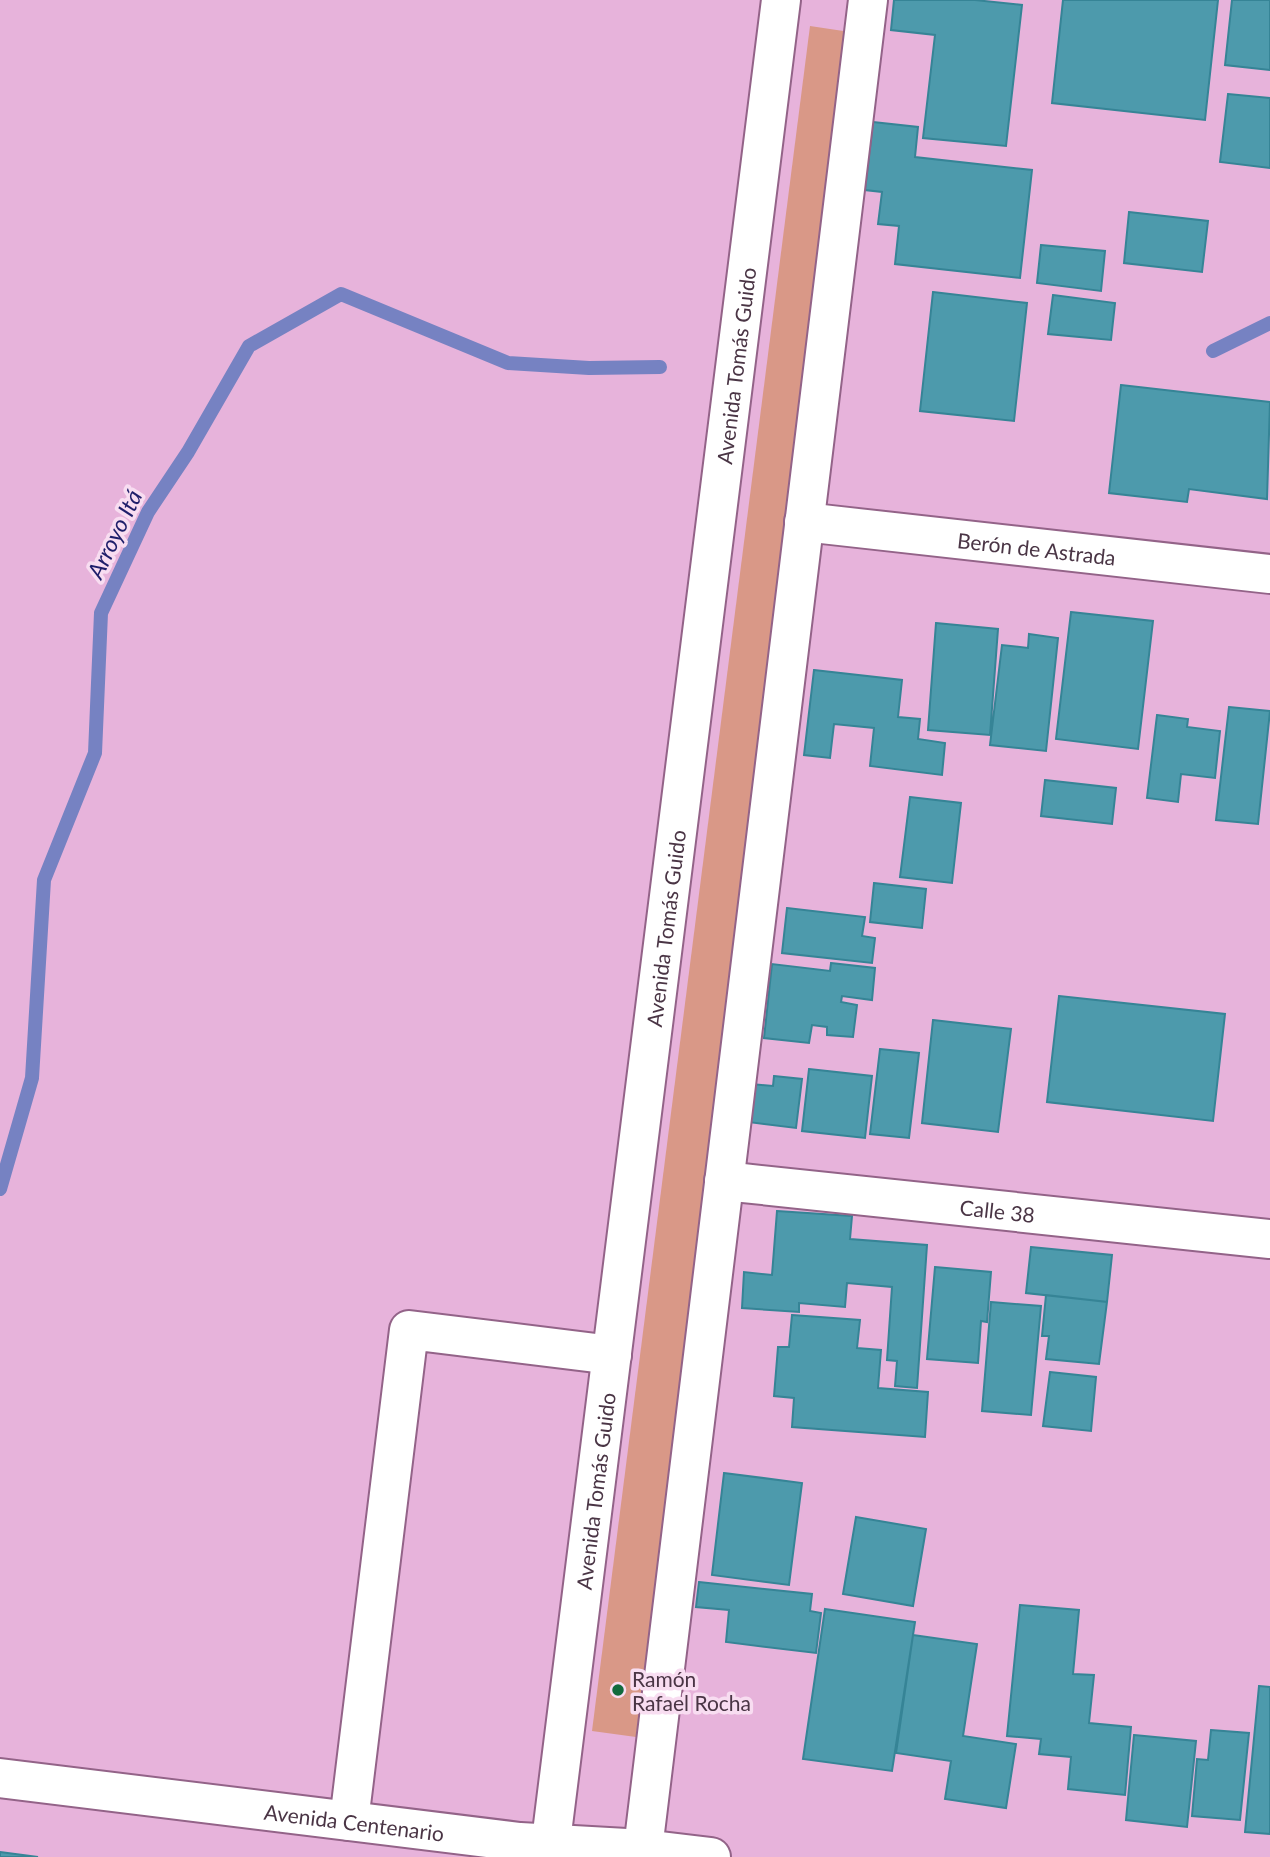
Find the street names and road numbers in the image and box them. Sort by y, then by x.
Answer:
street label: Avenida Tomás Guido [711,266,760,466]
street label: Berón de Astrada [956,527,1117,569]
street label: Avenida Tomás Guido [640,828,690,1028]
street label: Calle 38 [959,1194,1036,1226]
street label: Avenida Tomás Guido [570,1391,619,1591]
street label: Avenida Centenario [263,1798,446,1845]

